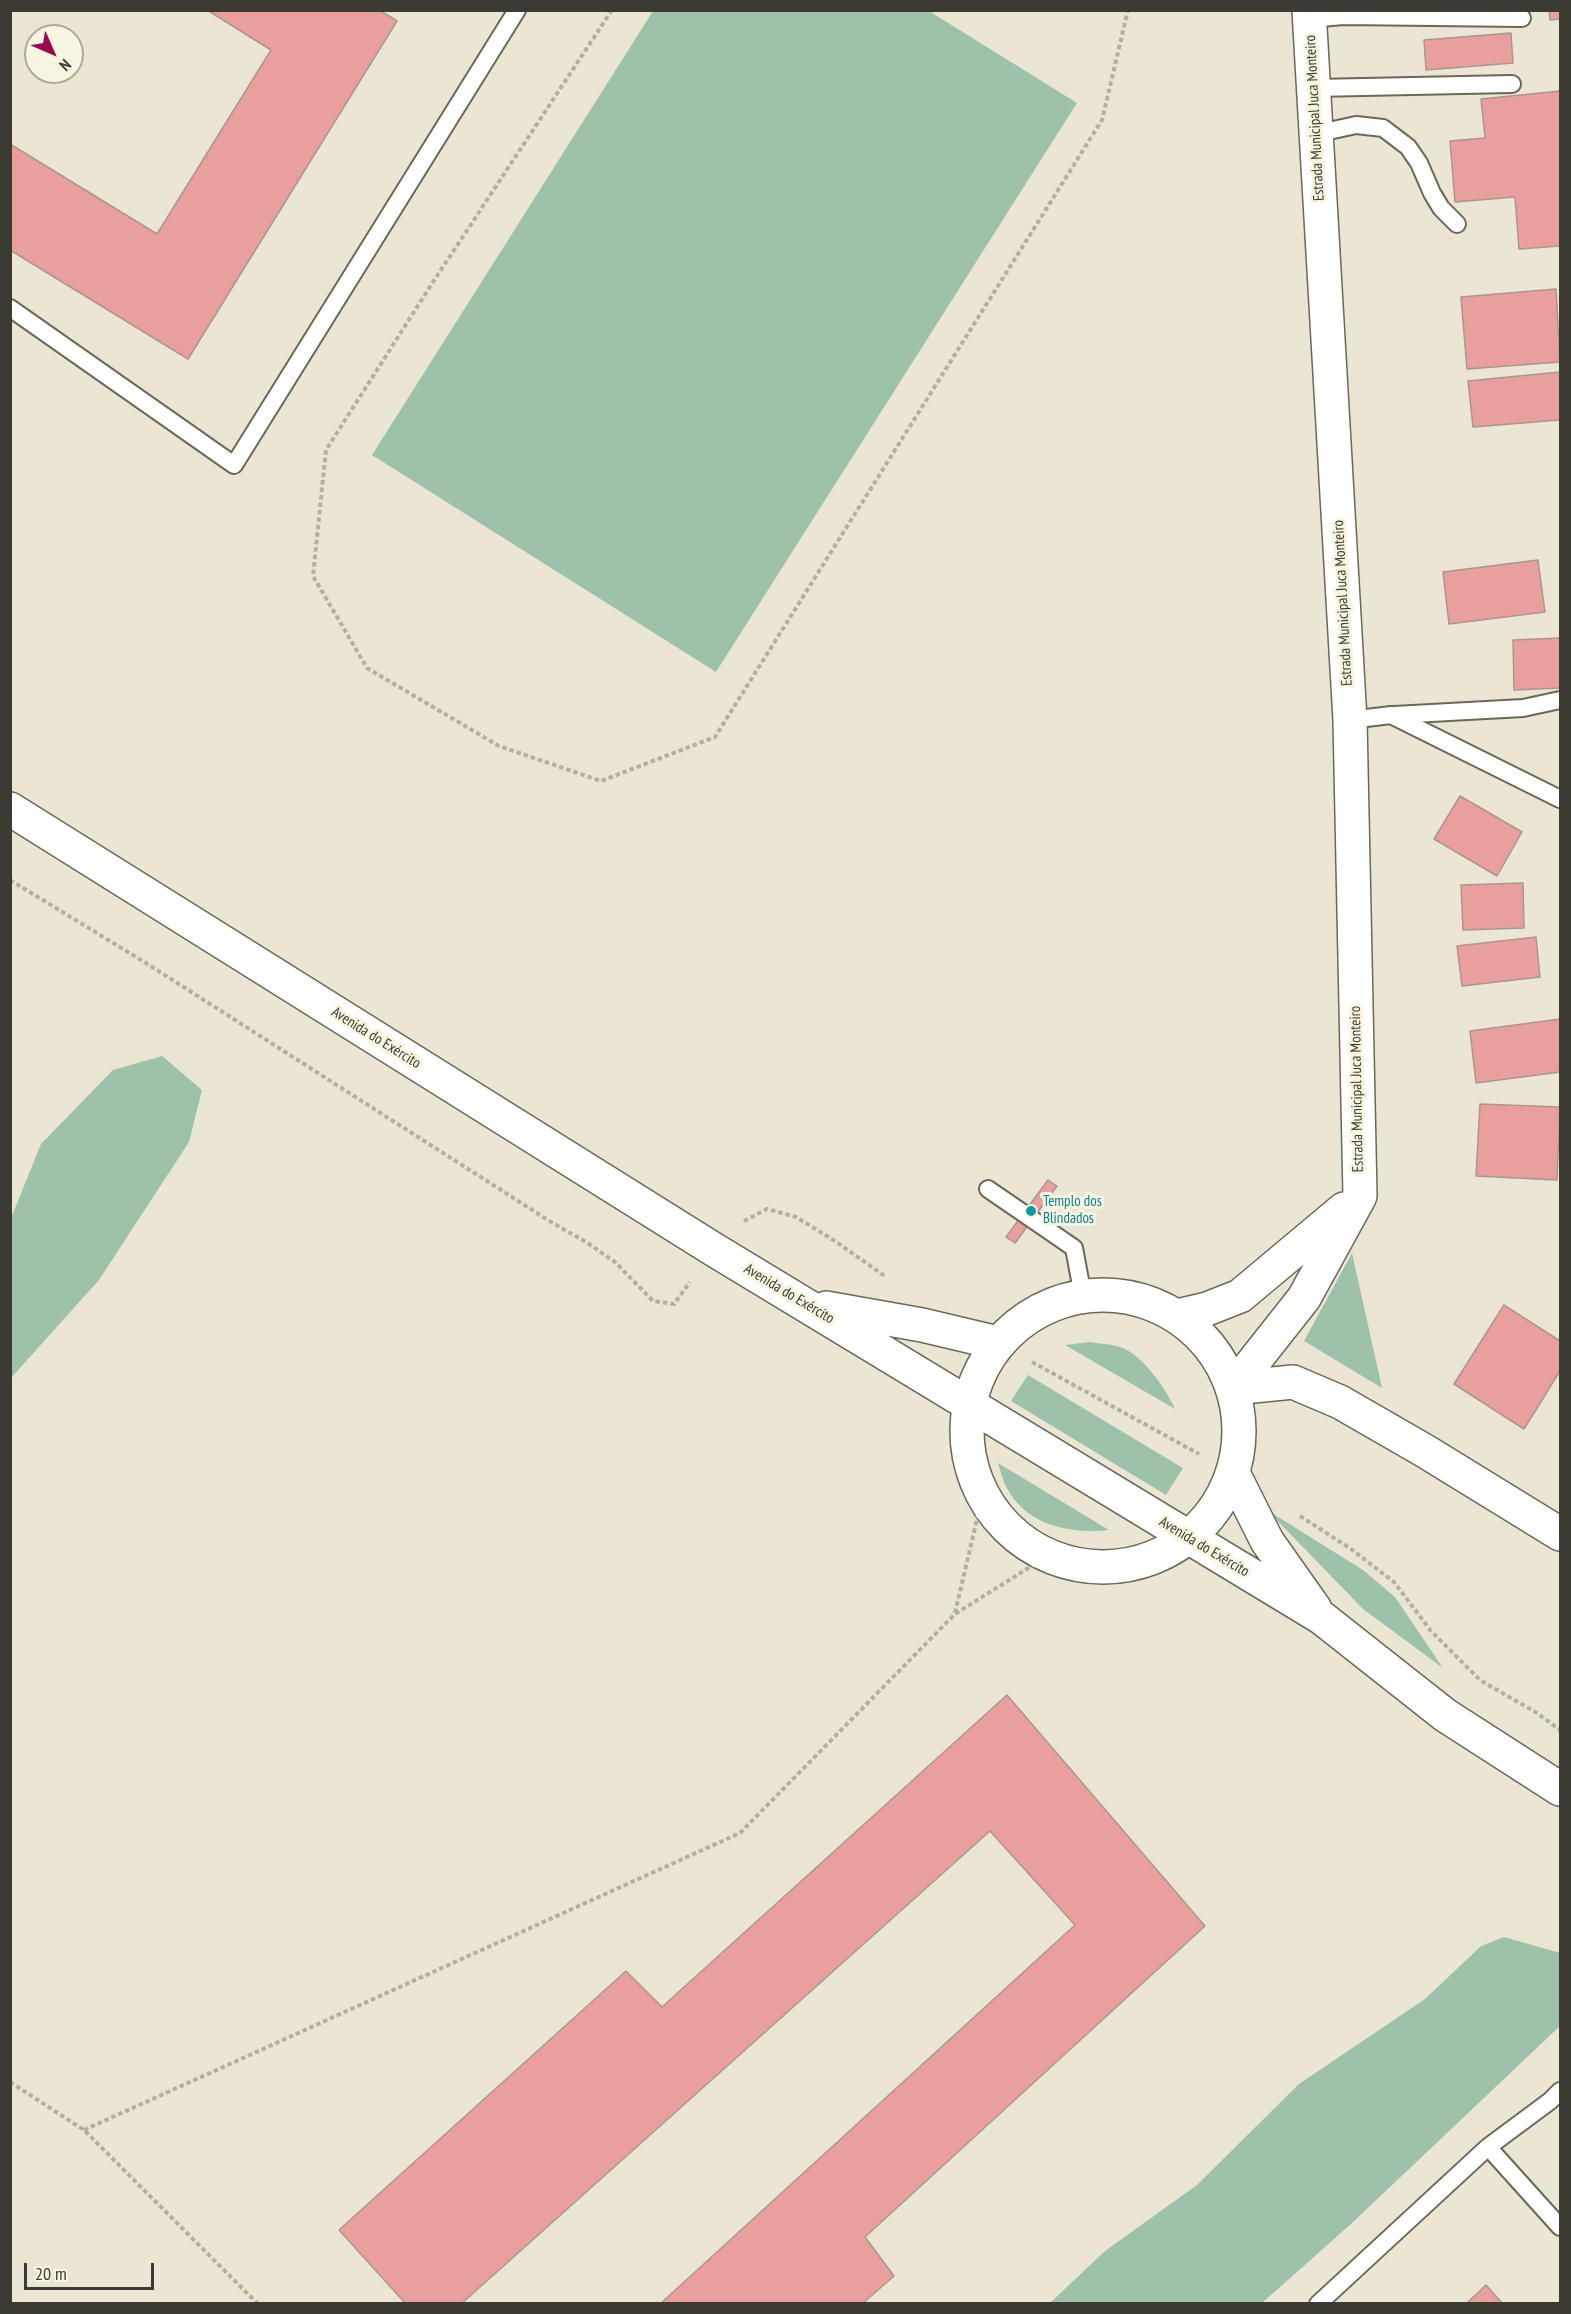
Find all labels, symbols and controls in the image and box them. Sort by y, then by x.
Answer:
north arrow [24,24,84,84]
street label: Estrada Municipal Juca Monteiro [1302,34,1328,202]
text: N [55,55,75,75]
street label: Estrada Municipal Juca Monteiro [1330,519,1356,687]
street label: Avenida do Exército [328,1003,424,1073]
street label: Estrada Municipal Juca Monteiro [1347,1006,1367,1172]
place label: Templo dos Blindados [1043,1193,1102,1228]
marker: Templo dos Blindados [1024,1204,1038,1218]
street label: Avenida do Exército [741,1260,837,1328]
street label: Avenida do Exército [1156,1513,1252,1581]
scale bar [27,2251,158,2289]
text: 20 m [35,2262,67,2285]

